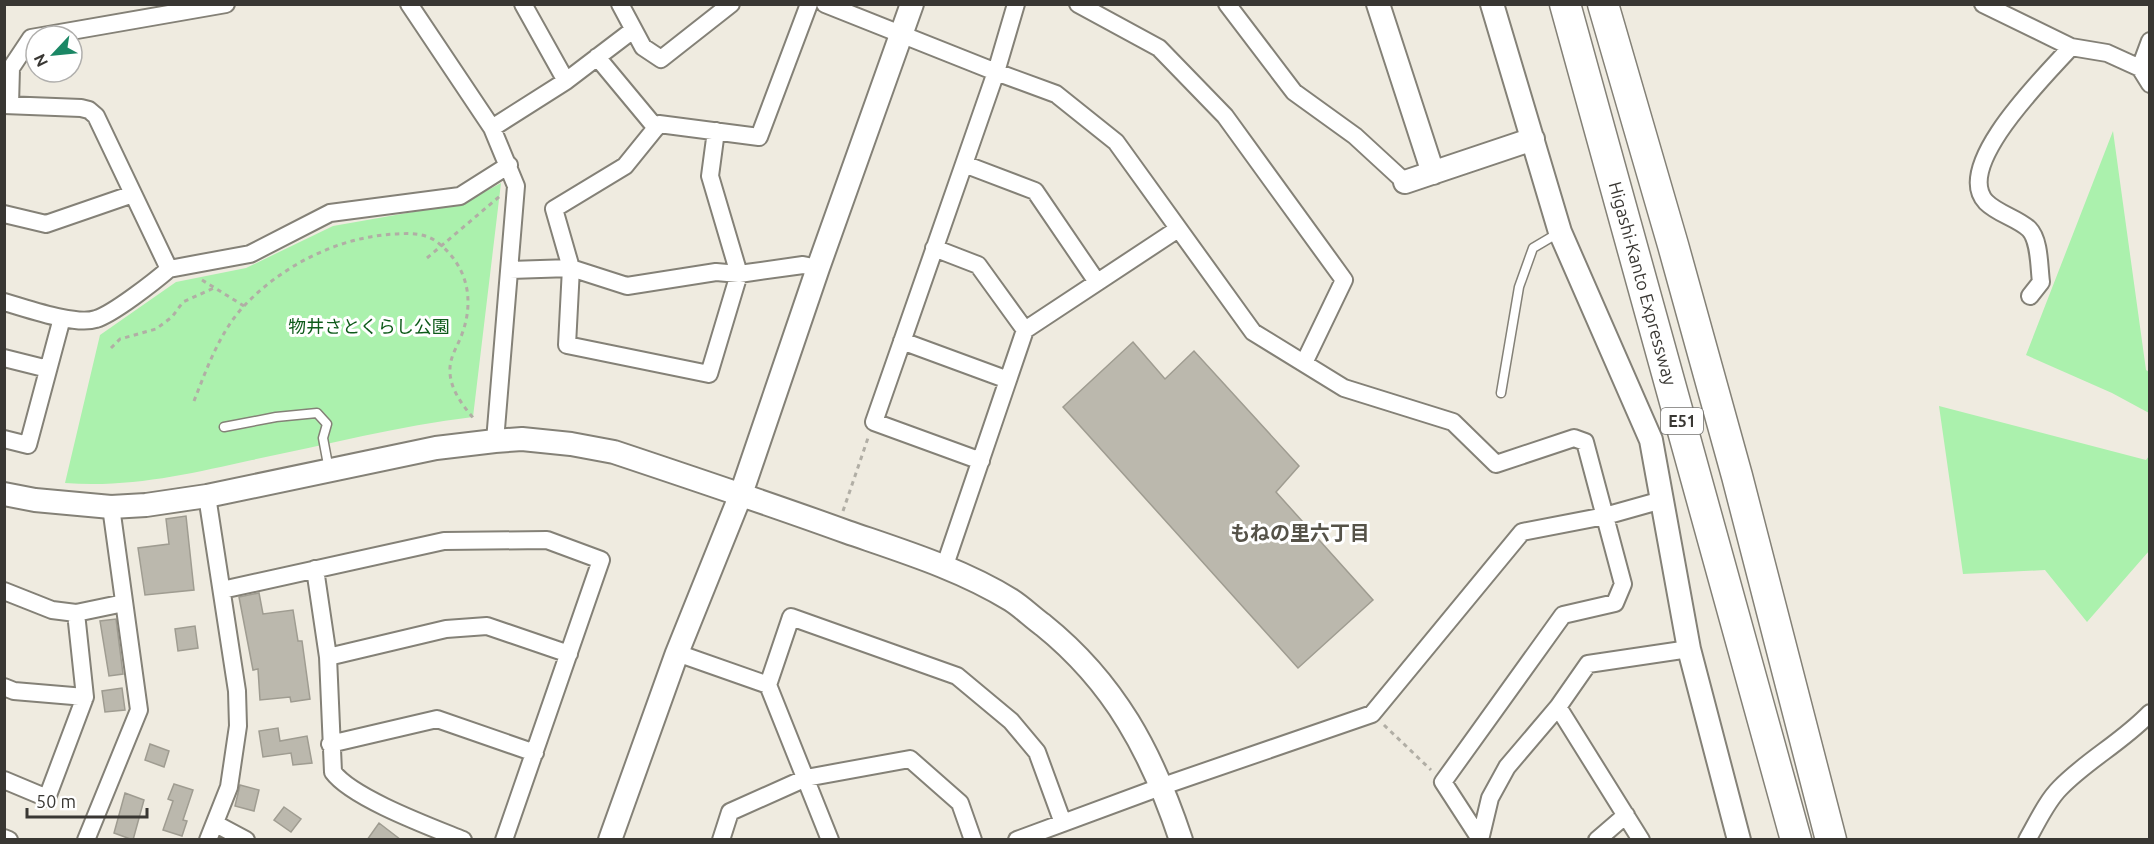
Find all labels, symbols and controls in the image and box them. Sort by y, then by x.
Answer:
north arrow [24,24,84,84]
text: N [30,51,51,70]
street label: Higashi-Kanto Expressway [1606,179,1681,388]
park label: 物井さとくらし公園 [288,316,450,336]
road number: E51 [1661,408,1703,434]
district label: もねの里六丁目 [1230,521,1370,544]
scale bar [27,781,147,819]
text: 50 m [36,791,76,811]

